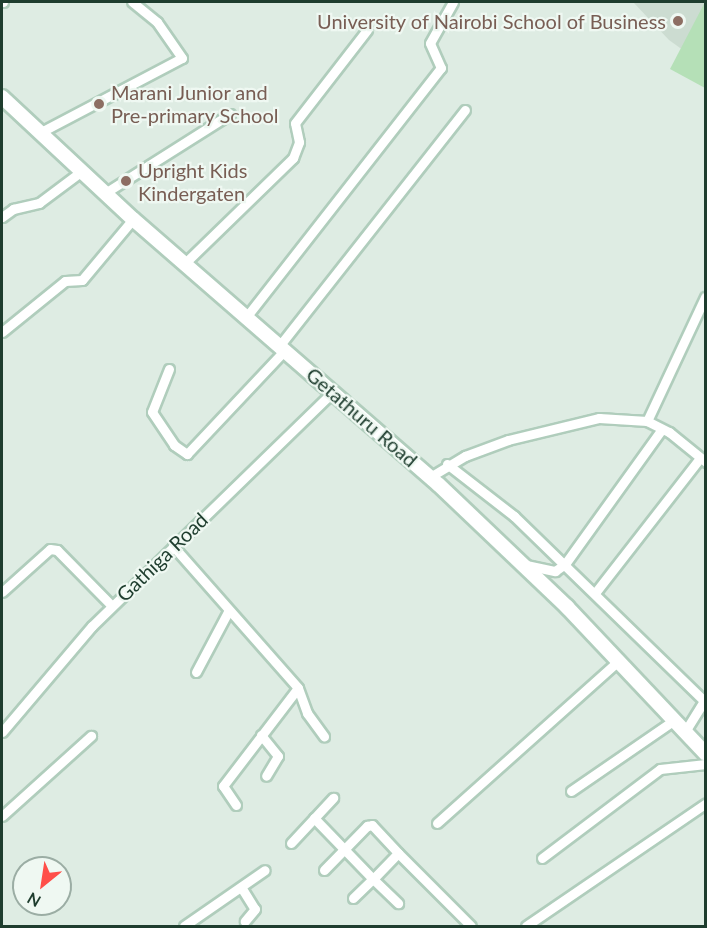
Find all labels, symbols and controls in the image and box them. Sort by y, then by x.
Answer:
place label: University of Nairobi School of Business [316,9,666,33]
marker: University of Nairobi School of Business [671,14,685,28]
place label: Marani Junior and Pre-primary School [111,80,279,127]
marker: Marani Junior and Pre-primary School [92,97,106,111]
place label: Upright Kids Kindergaten [138,158,247,205]
marker: Upright Kids Kindergaten [119,174,133,188]
street label: Getathuru Road [302,362,422,472]
street label: Gathiga Road [111,508,213,606]
north arrow [12,856,72,916]
text: N [24,889,44,912]

